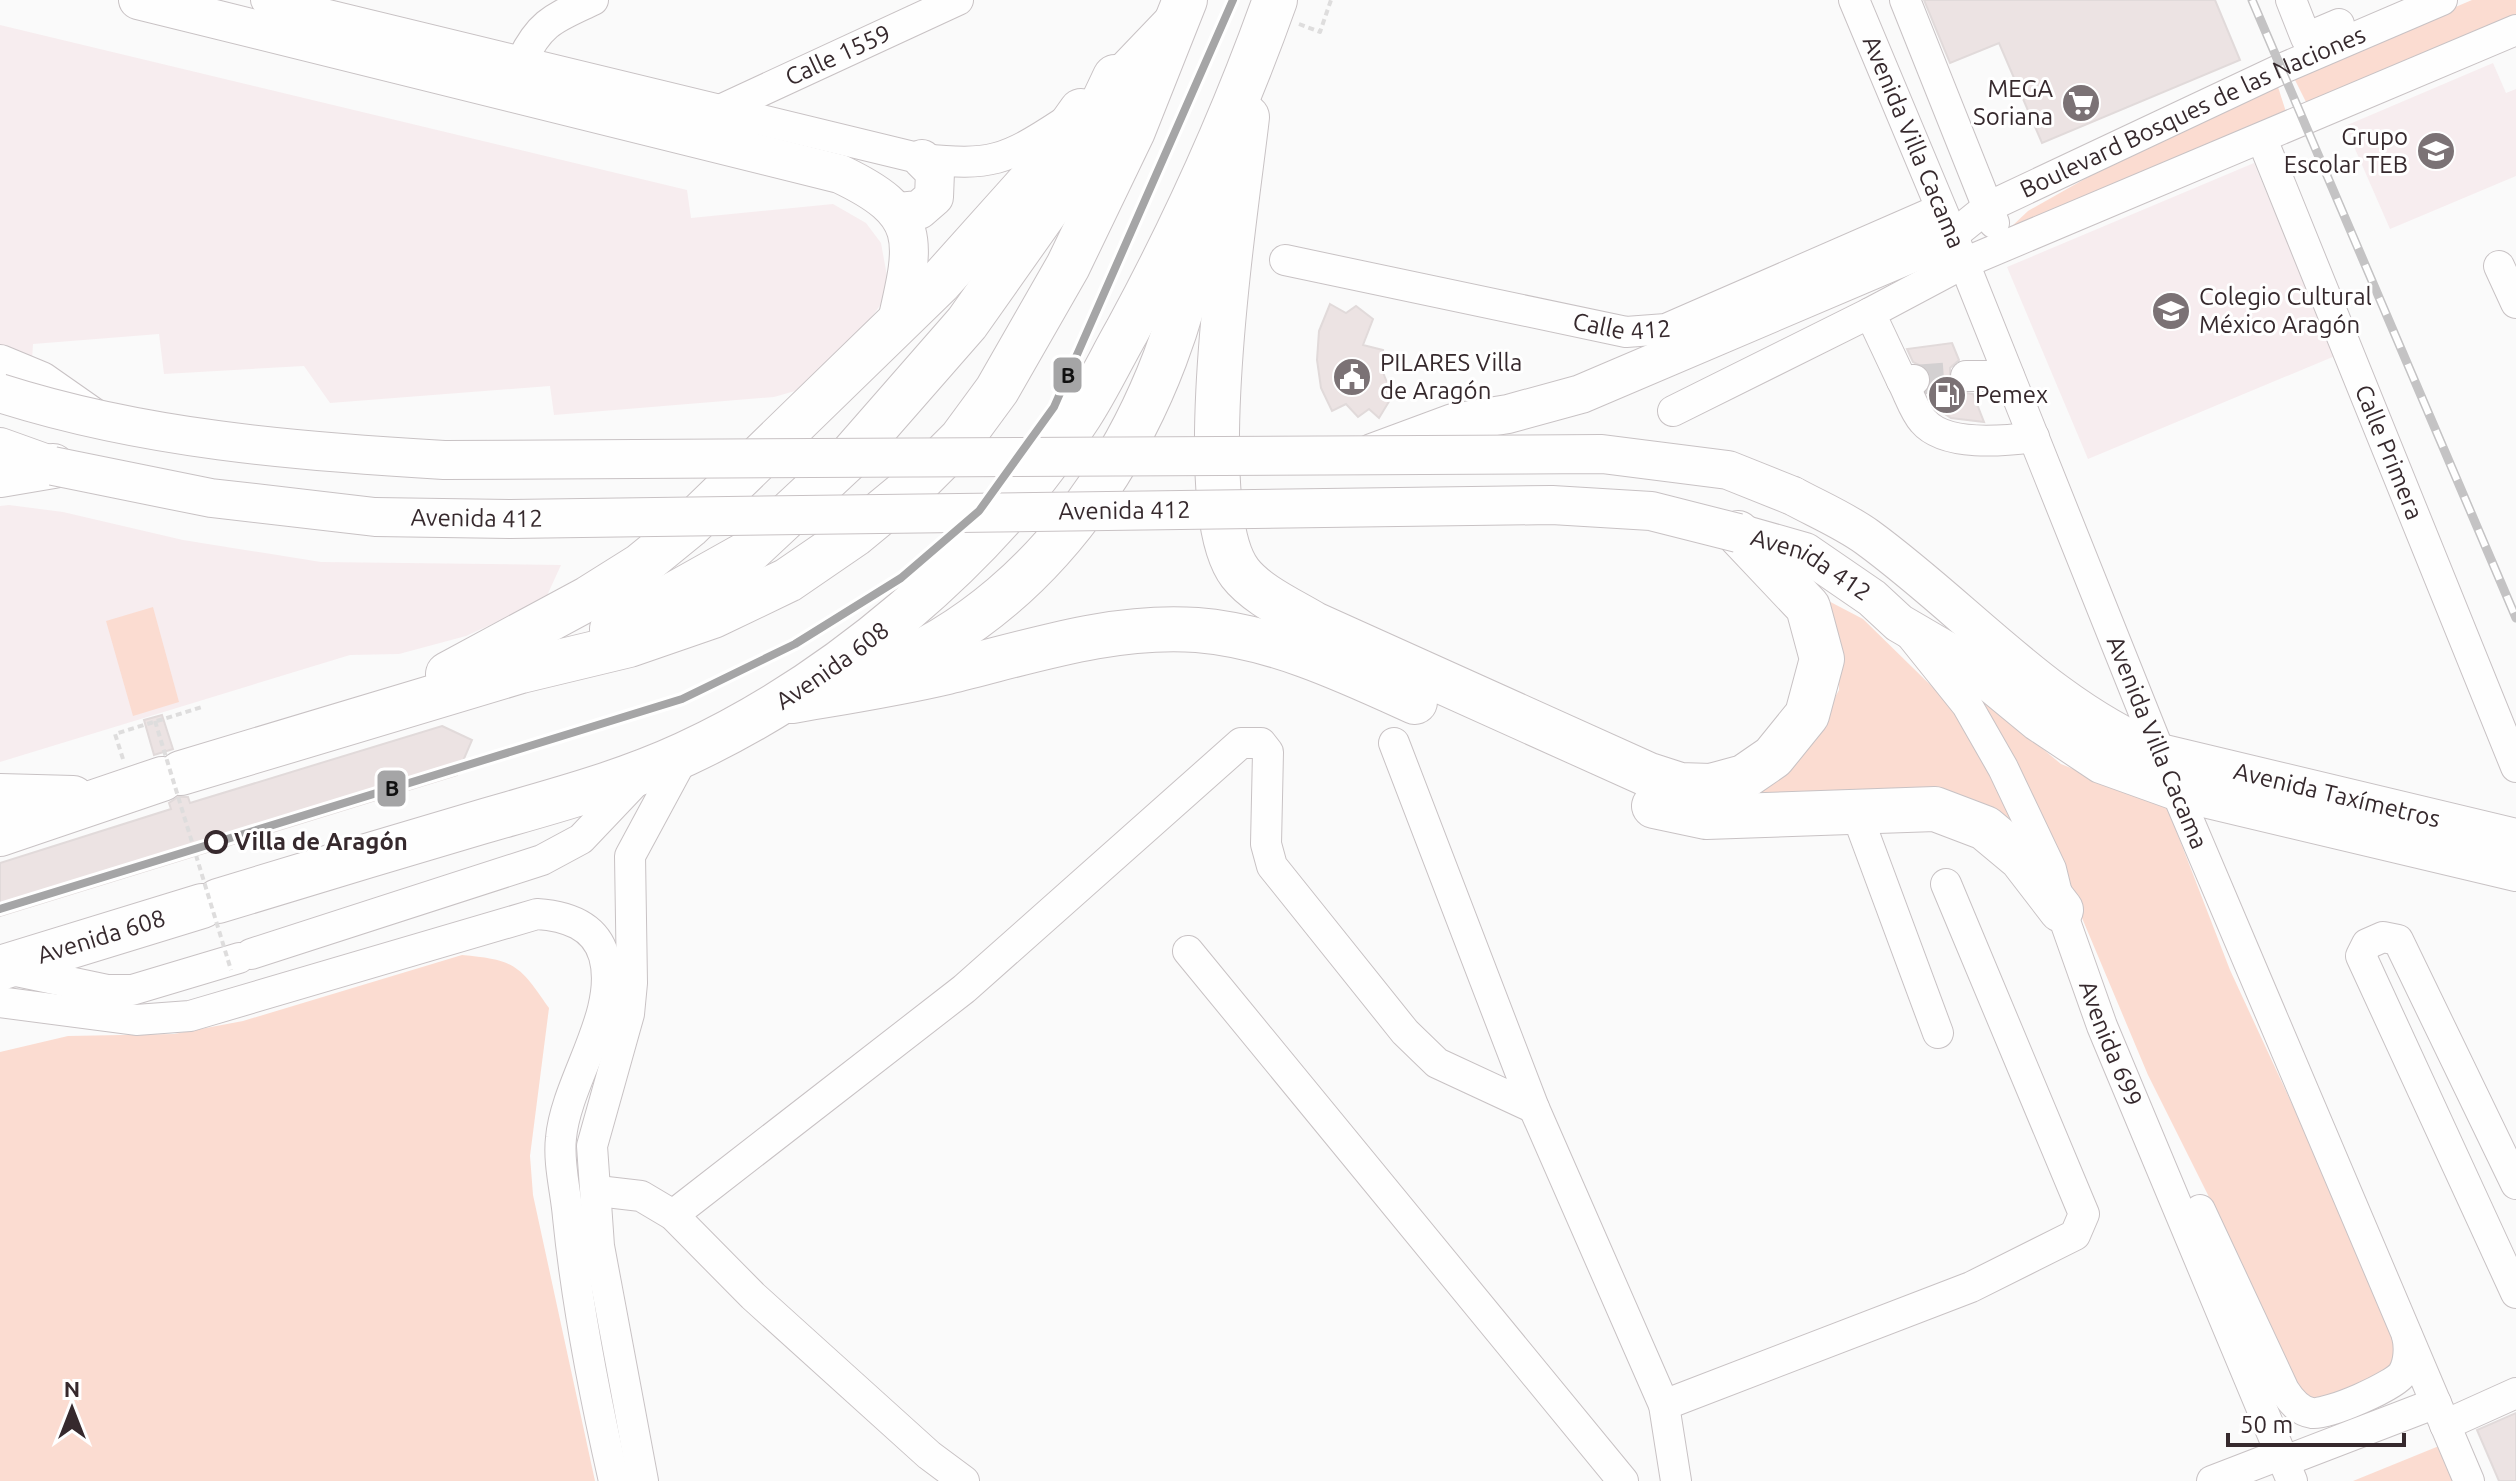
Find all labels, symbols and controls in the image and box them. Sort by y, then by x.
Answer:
street label: Calle 1559 [781,19,895,91]
street label: Boulevard Bosques de las Naciones [2016,20,2369,203]
street label: Avenida Villa Cacama [1858,32,1970,252]
place label: MEGA Soriana [1973,75,2053,130]
supermarket icon: MEGA Soriana [2060,82,2102,124]
place label: Grupo Escolar TEB [2284,123,2408,178]
school or university icon: Grupo Escolar TEB [2415,130,2457,172]
place label: Colegio Cultural México Aragón [2199,283,2372,338]
school or university icon: Colegio Cultural México Aragón [2150,290,2192,332]
street label: Calle 412 [1570,307,1672,345]
place label: PILARES Villa de Aragón [1380,349,1522,404]
line badge: B [1052,356,1083,394]
public building icon: PILARES Villa de Aragón [1331,356,1373,398]
text: B [1061,362,1075,387]
fuel station icon: Pemex [1926,374,1968,416]
place label: Pemex [1975,381,2048,408]
street label: Calle Primera [2350,381,2429,524]
street label: Avenida 412 [1058,496,1191,525]
street label: Avenida 412 [410,504,543,532]
street label: Avenida 412 [1748,523,1876,606]
street label: Avenida 608 [771,616,894,715]
street label: Avenida Villa Cacama [2102,632,2213,853]
street label: Avenida Taxímetros [2231,757,2443,832]
line badge: B [376,769,407,808]
text: B [385,775,399,800]
place label: Villa de Aragón [234,828,408,855]
marker: Villa de Aragón [205,831,227,853]
street label: Avenida 608 [34,904,168,969]
street label: Avenida 699 [2074,977,2148,1110]
north arrow [32,1369,112,1449]
text: N [64,1376,80,1401]
scale bar [2228,1397,2404,1447]
text: 50 m [2240,1411,2293,1438]

